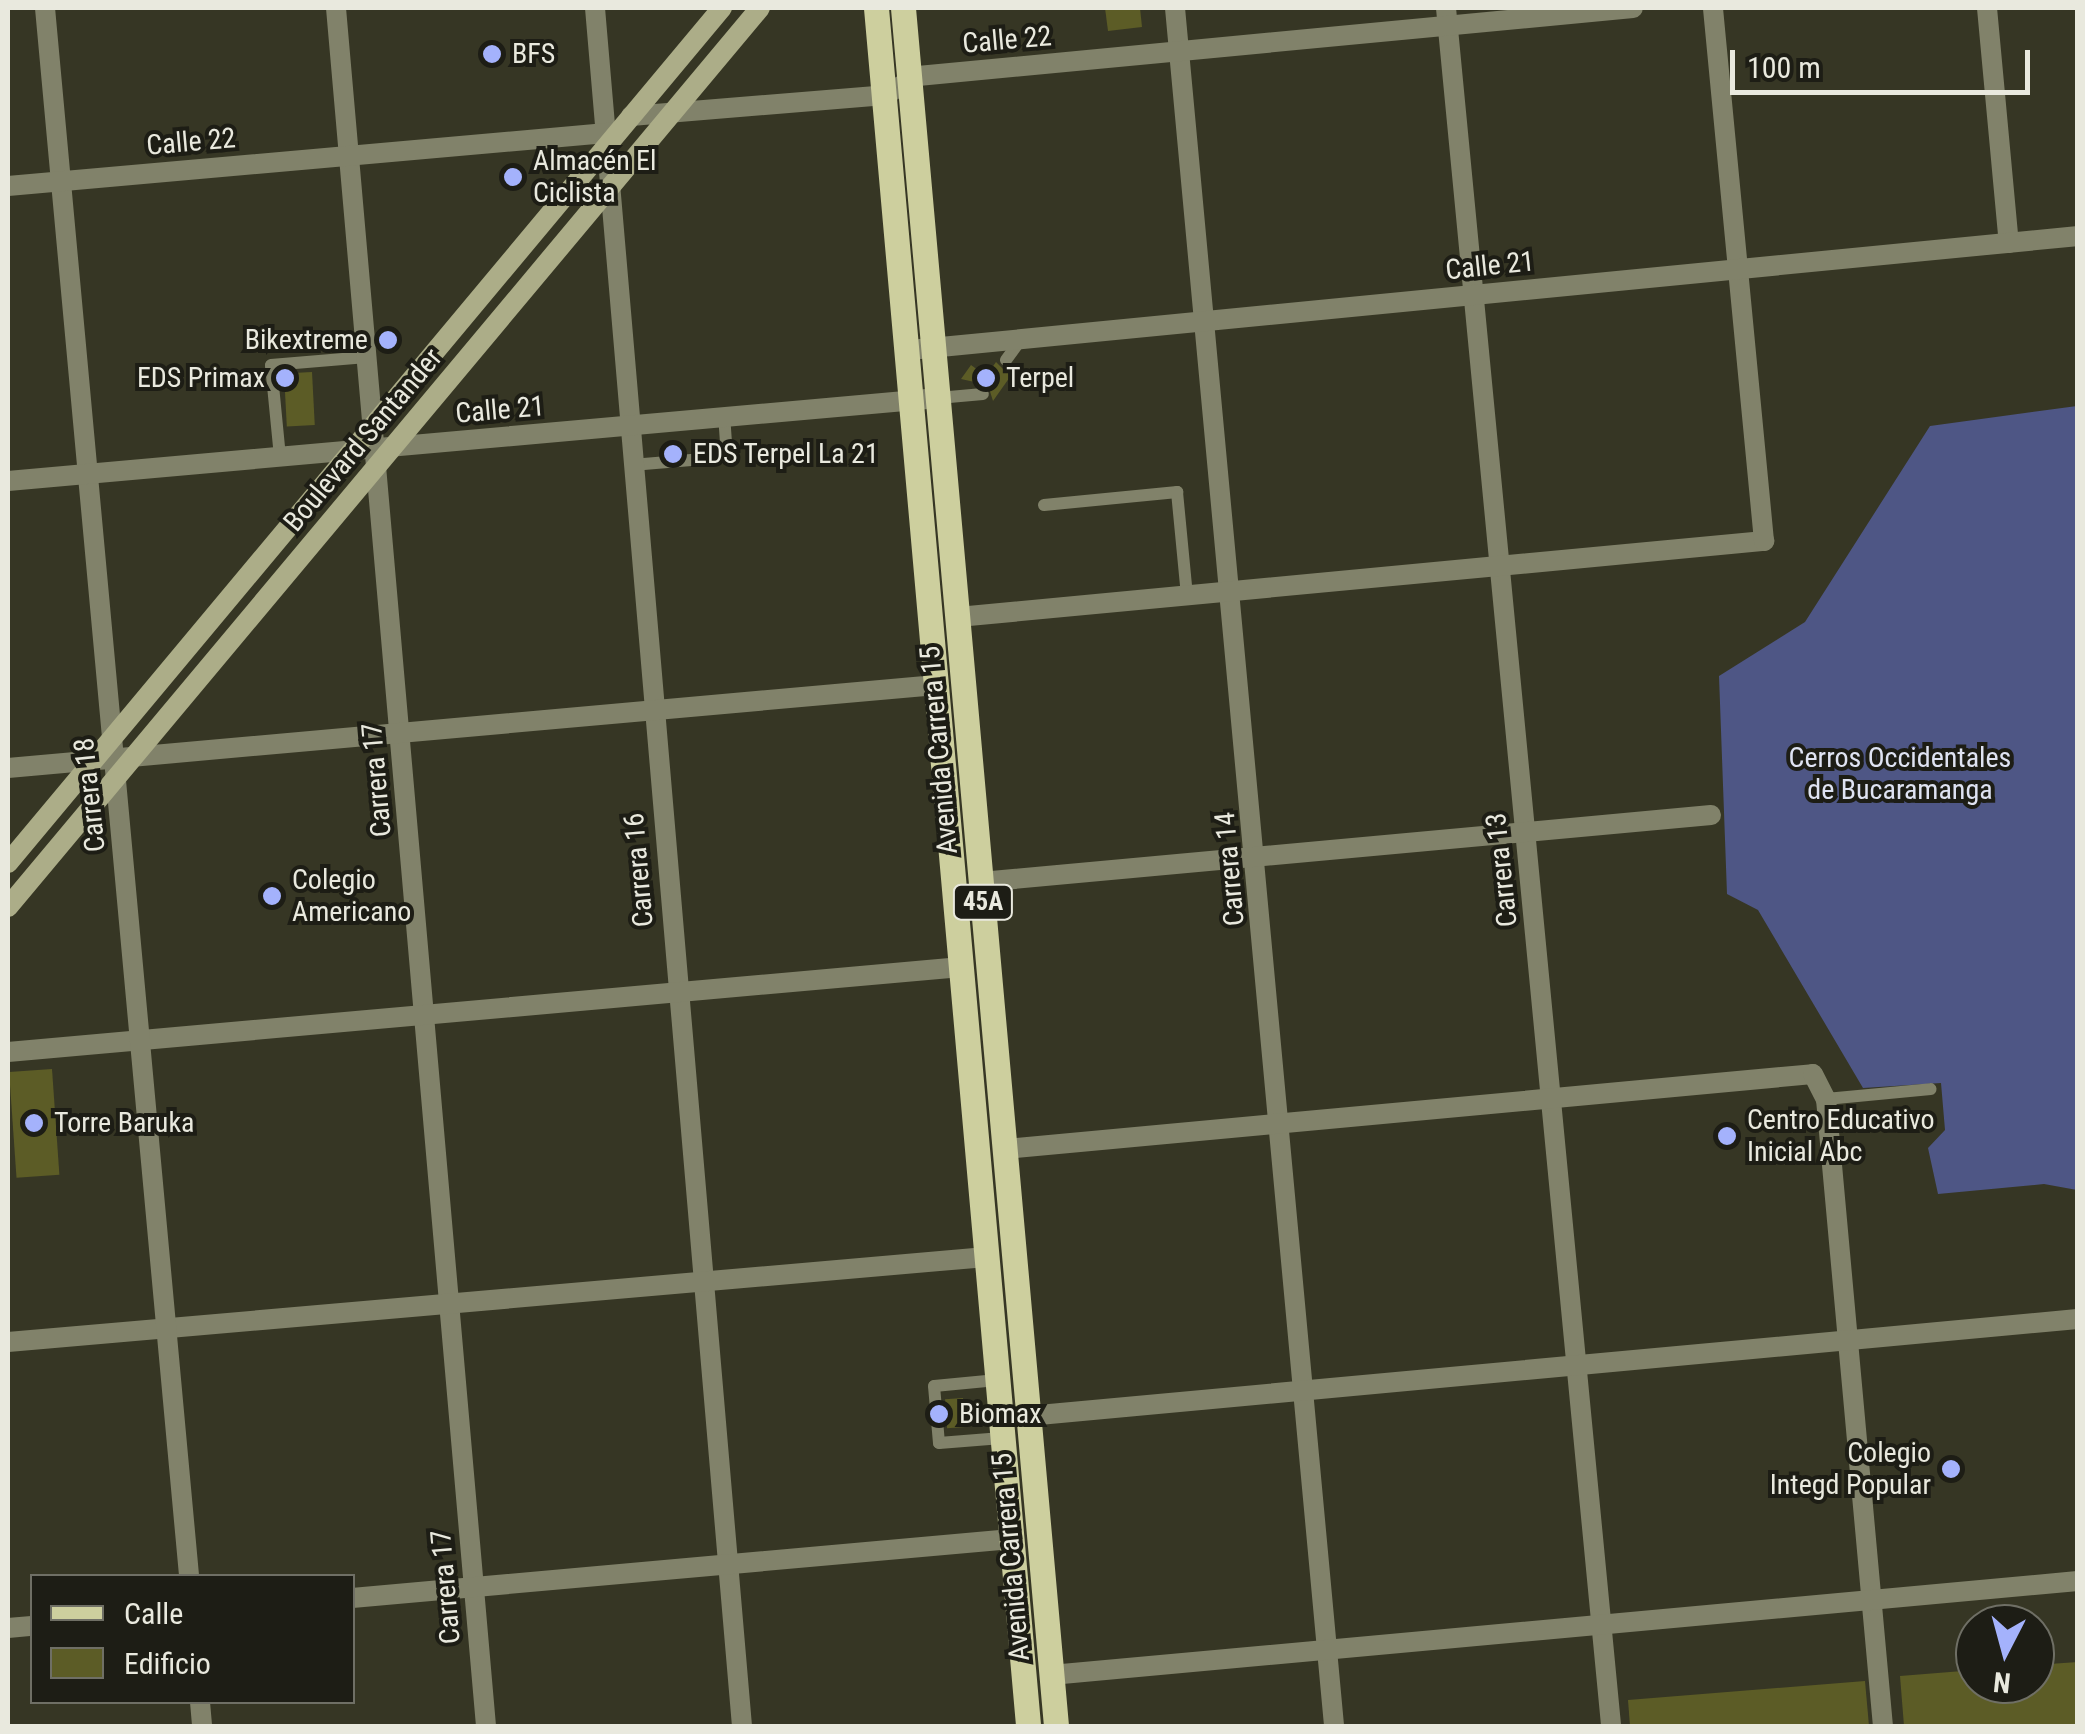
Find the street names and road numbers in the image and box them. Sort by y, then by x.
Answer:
street label: Calle 22 [961,19,1053,61]
street label: Calle 22 [145,121,237,163]
street label: Calle 21 [1444,245,1536,287]
street label: Boulevard Santander [277,342,449,538]
street label: Calle 21 [454,389,546,431]
street label: Avenida Carrera 15 [913,645,965,855]
street label: Carrera 17 [355,721,399,839]
street label: Carrera 18 [67,736,113,854]
street label: Carrera 14 [1208,810,1252,928]
street label: Carrera 16 [617,811,661,929]
street label: Carrera 13 [1479,811,1525,929]
road number: 45A [950,882,1016,922]
street label: Avenida Carrera 15 [985,1452,1037,1662]
street label: Carrera 17 [424,1528,468,1646]

